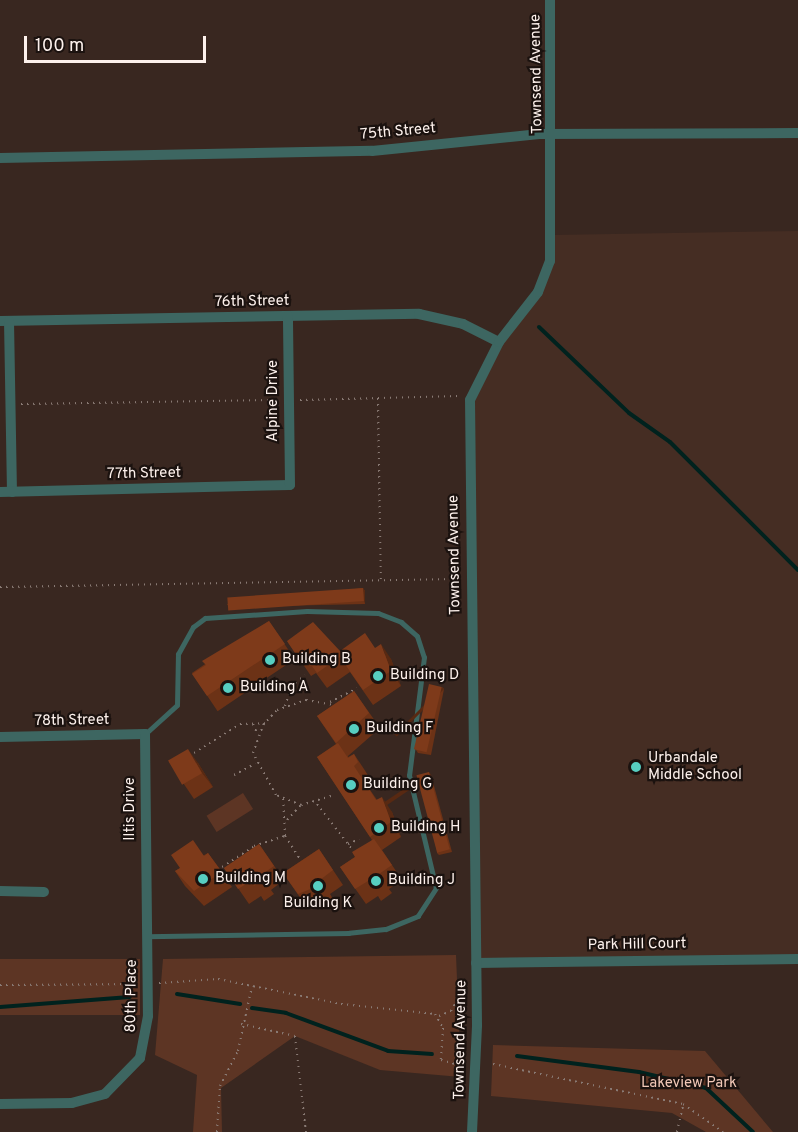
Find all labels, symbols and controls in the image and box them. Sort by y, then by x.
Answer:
street label: Townsend Avenue [527,14,547,134]
scale bar [27,24,208,62]
text: 100 m [35,35,84,58]
street label: 75th Street [359,120,437,144]
street label: 76th Street [215,292,289,312]
street label: Alpine Drive [265,360,283,442]
street label: 77th Street [107,464,181,484]
street label: Townsend Avenue [445,495,465,615]
place label: Building B [282,651,351,669]
marker: Building B [263,653,277,667]
place label: Building D [390,667,459,685]
marker: Building D [371,669,385,683]
place label: Building A [240,679,309,697]
marker: Building A [221,681,235,695]
street label: 78th Street [34,711,110,731]
place label: Building F [366,720,433,738]
marker: Building F [347,722,361,736]
place label: Urbandale Middle School [648,749,742,784]
marker: Urbandale Middle School [629,760,643,774]
place label: Building G [363,776,432,794]
street label: Iltis Drive [122,777,140,841]
marker: Building G [344,778,358,792]
place label: Building H [391,819,460,837]
marker: Building H [372,821,386,835]
place label: Building M [215,870,286,888]
marker: Building M [196,872,210,886]
place label: Building J [388,872,455,890]
marker: Building J [369,874,383,888]
marker: Building K [311,879,325,893]
place label: Building K [284,895,352,913]
street label: Park Hill Court [588,935,686,955]
street label: 80th Place [122,959,142,1033]
street label: Townsend Avenue [451,980,471,1100]
park label: Lakeview Park [641,1075,737,1093]

